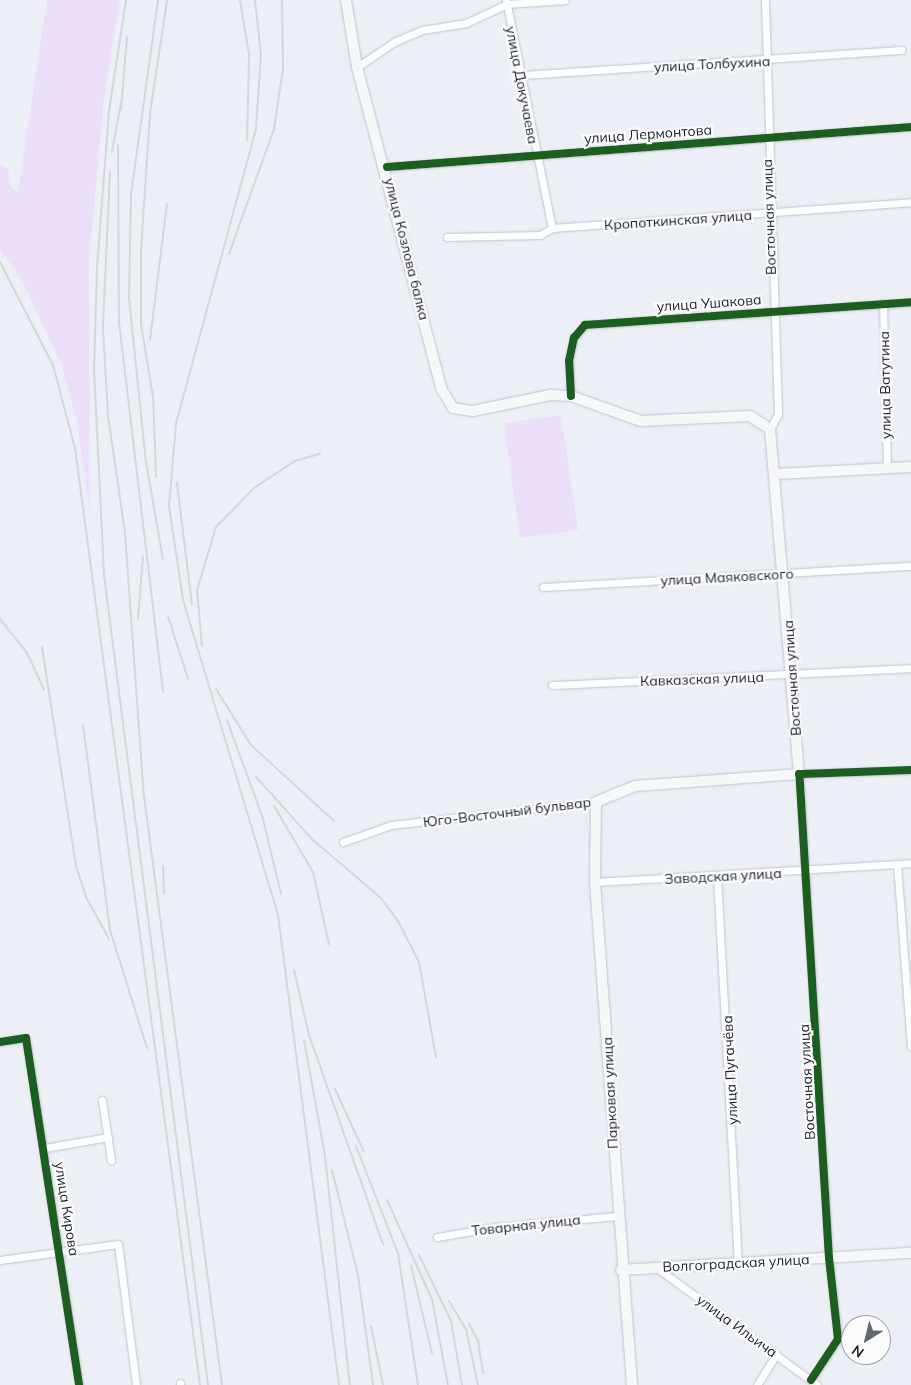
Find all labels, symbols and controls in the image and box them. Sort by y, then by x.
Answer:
street label: улица Докучаева [502,25,542,145]
street label: улица Толбухина [653,53,771,75]
street label: улица Лермонтова [583,121,713,147]
street label: Восточная улица [759,159,779,275]
street label: улица Козлова балка [381,176,433,322]
street label: Кропоткинская улица [603,206,753,234]
street label: улица Ушакова [656,291,762,315]
street label: улица Ватутина [876,331,894,439]
street label: улица Маяковского [660,565,794,589]
street label: Восточная улица [780,619,804,737]
street label: Кавказская улица [640,668,764,690]
street label: Юго-Восточный бульвар [422,793,592,831]
street label: Заводская улица [664,865,782,887]
street label: улица Пугачёва [719,1015,741,1125]
street label: Восточная улица [796,1024,818,1140]
street label: Парковая улица [599,1037,621,1149]
street label: улица Кирова [51,1161,83,1257]
street label: Товарная улица [471,1211,581,1239]
street label: Волгоградская улица [662,1251,810,1275]
street label: улица Ильича [693,1291,781,1361]
north arrow [841,1315,891,1365]
text: N [848,1341,867,1362]

